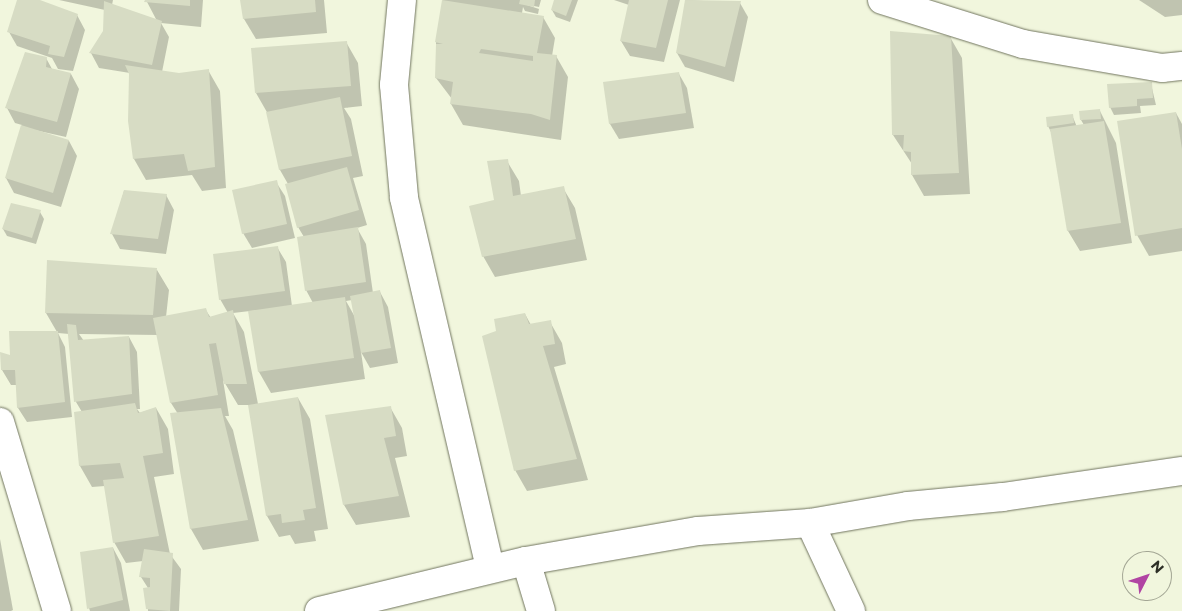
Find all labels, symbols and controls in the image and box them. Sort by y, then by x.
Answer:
north arrow [1122,551,1172,601]
text: N [1147,557,1168,577]

